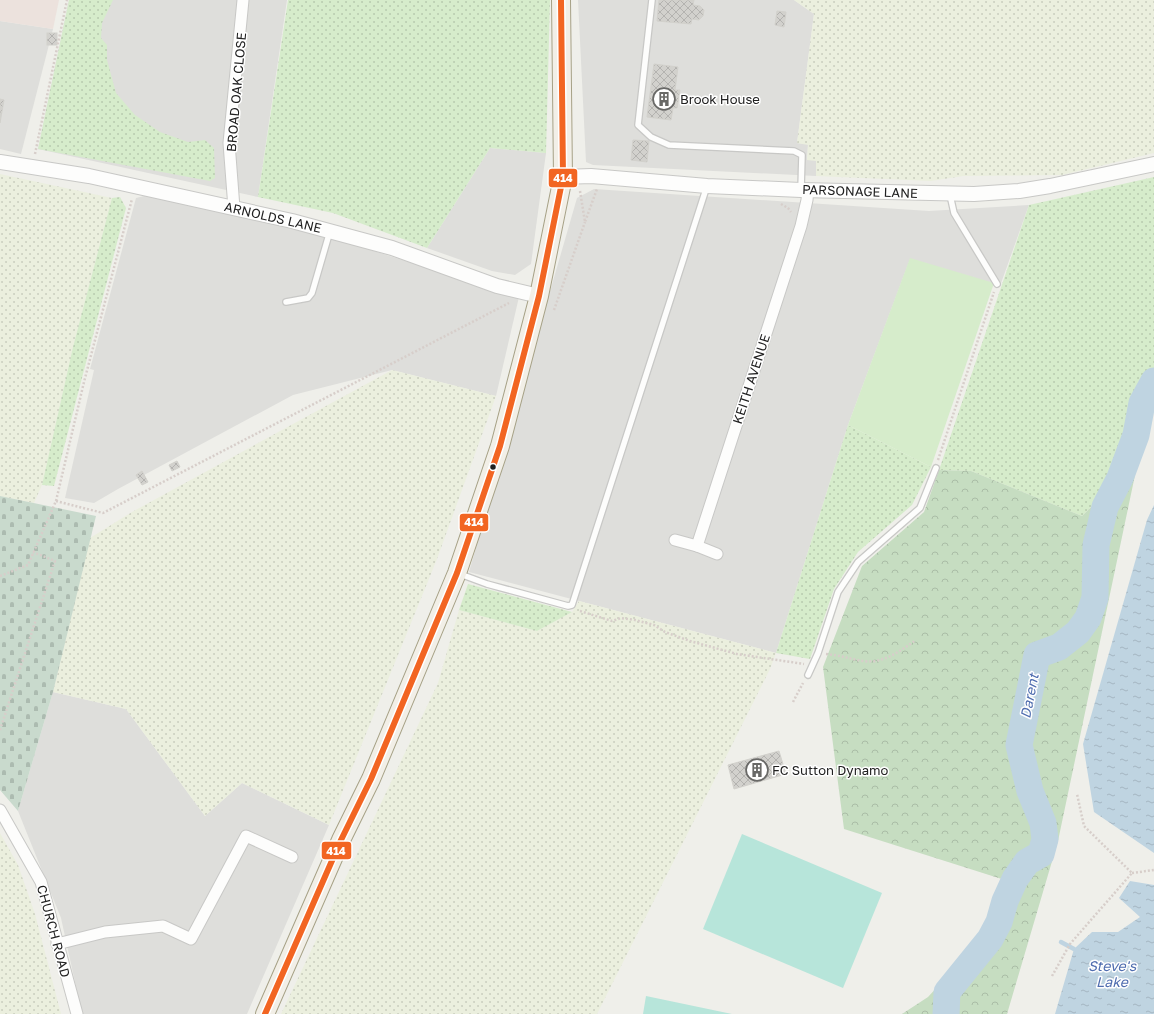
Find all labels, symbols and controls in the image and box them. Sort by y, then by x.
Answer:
street label: BROAD OAK CLOSE [223,32,249,152]
building icon: Brook House [651,86,677,112]
place label: Brook House [680,91,760,107]
line badge: 414 [548,168,578,188]
text: 414 [553,171,573,184]
street label: PARSONAGE LANE [802,181,918,201]
street label: ARNOLDS LANE [223,198,323,236]
street label: KEITH AVENUE [729,332,773,426]
unlabelled marker [488,462,498,472]
line badge: 414 [459,513,489,532]
text: 414 [464,515,484,528]
water label: Darent [1016,671,1042,720]
building icon: FC Sutton Dynamo [744,757,770,783]
place label: FC Sutton Dynamo [772,762,888,778]
line badge: 414 [321,841,352,860]
text: 414 [326,844,346,857]
street label: CHURCH ROAD [34,883,74,979]
water label: Steve's Lake [1088,957,1137,990]

